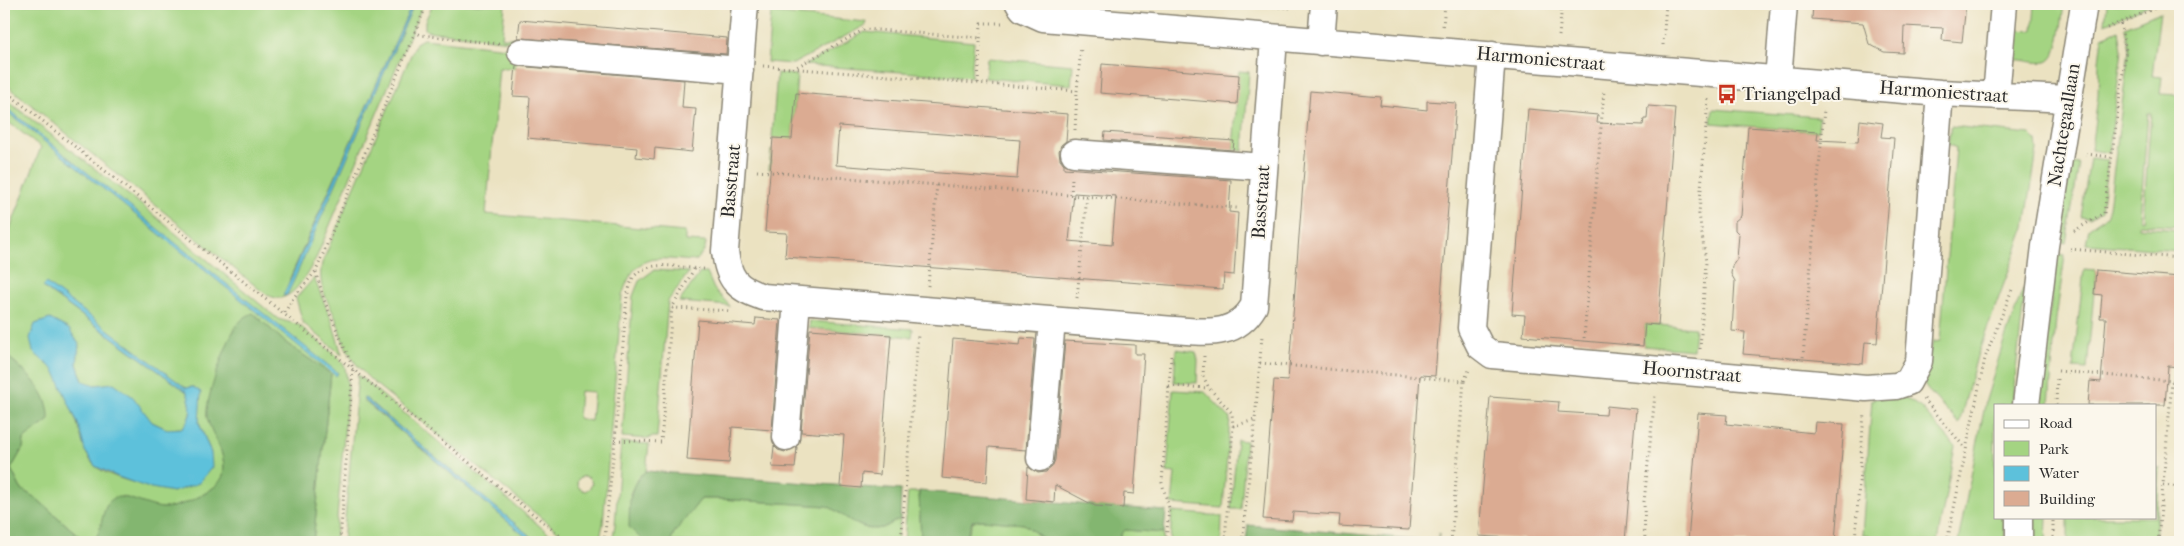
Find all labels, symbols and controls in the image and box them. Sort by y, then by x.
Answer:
street label: Harmoniestraat [1476,42,1607,76]
street label: Nachtegaallaan [2043,62,2085,188]
street label: Harmoniestraat [1879,77,2009,107]
bus stop icon: Triangelpad [1716,83,1738,105]
place label: Triangelpad [1742,83,1842,105]
street label: Basstraat [717,143,745,219]
street label: Basstraat [1247,164,1275,240]
street label: Hoornstraat [1642,357,1743,387]
legend [1994,404,2156,518]
text: Road [2039,414,2073,432]
text: Park [2039,440,2069,458]
text: Water [2038,464,2079,482]
text: Building [2039,490,2096,508]

